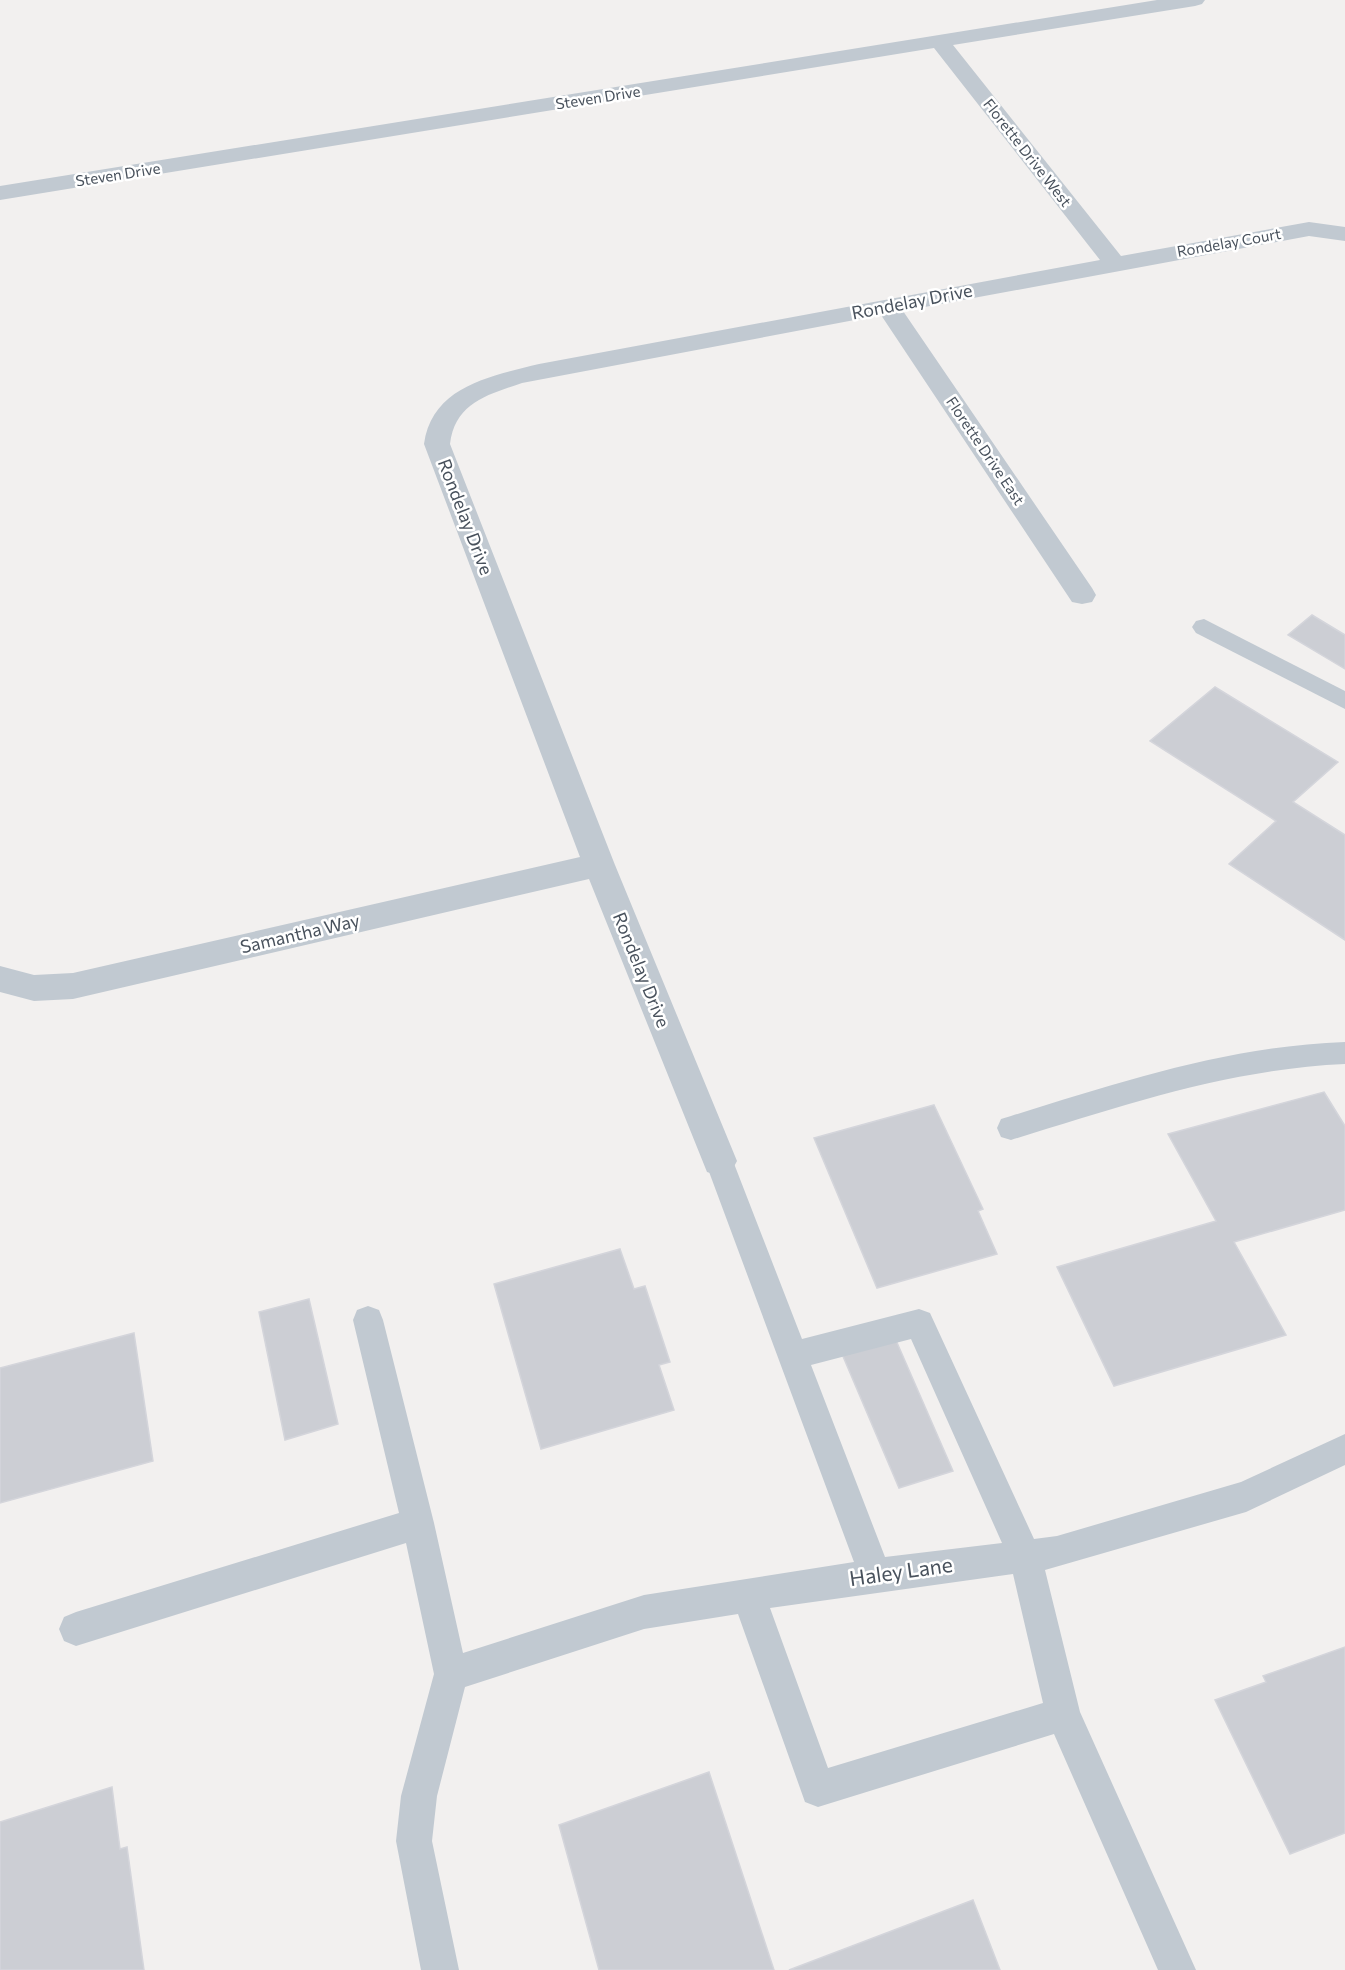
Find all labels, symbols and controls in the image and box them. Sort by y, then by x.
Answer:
street label: Steven Drive [554,81,642,113]
street label: Florette Drive West [980,95,1076,210]
street label: Steven Drive [74,158,162,190]
street label: Rondelay Court [1175,224,1282,260]
street label: Rondelay Drive [850,279,974,324]
street label: Florette Drive East [943,393,1029,508]
street label: Rondelay Drive [434,456,498,578]
street label: Samantha Way [238,909,362,957]
street label: Rondelay Drive [609,909,675,1031]
street label: Haley Lane [848,1551,954,1590]

